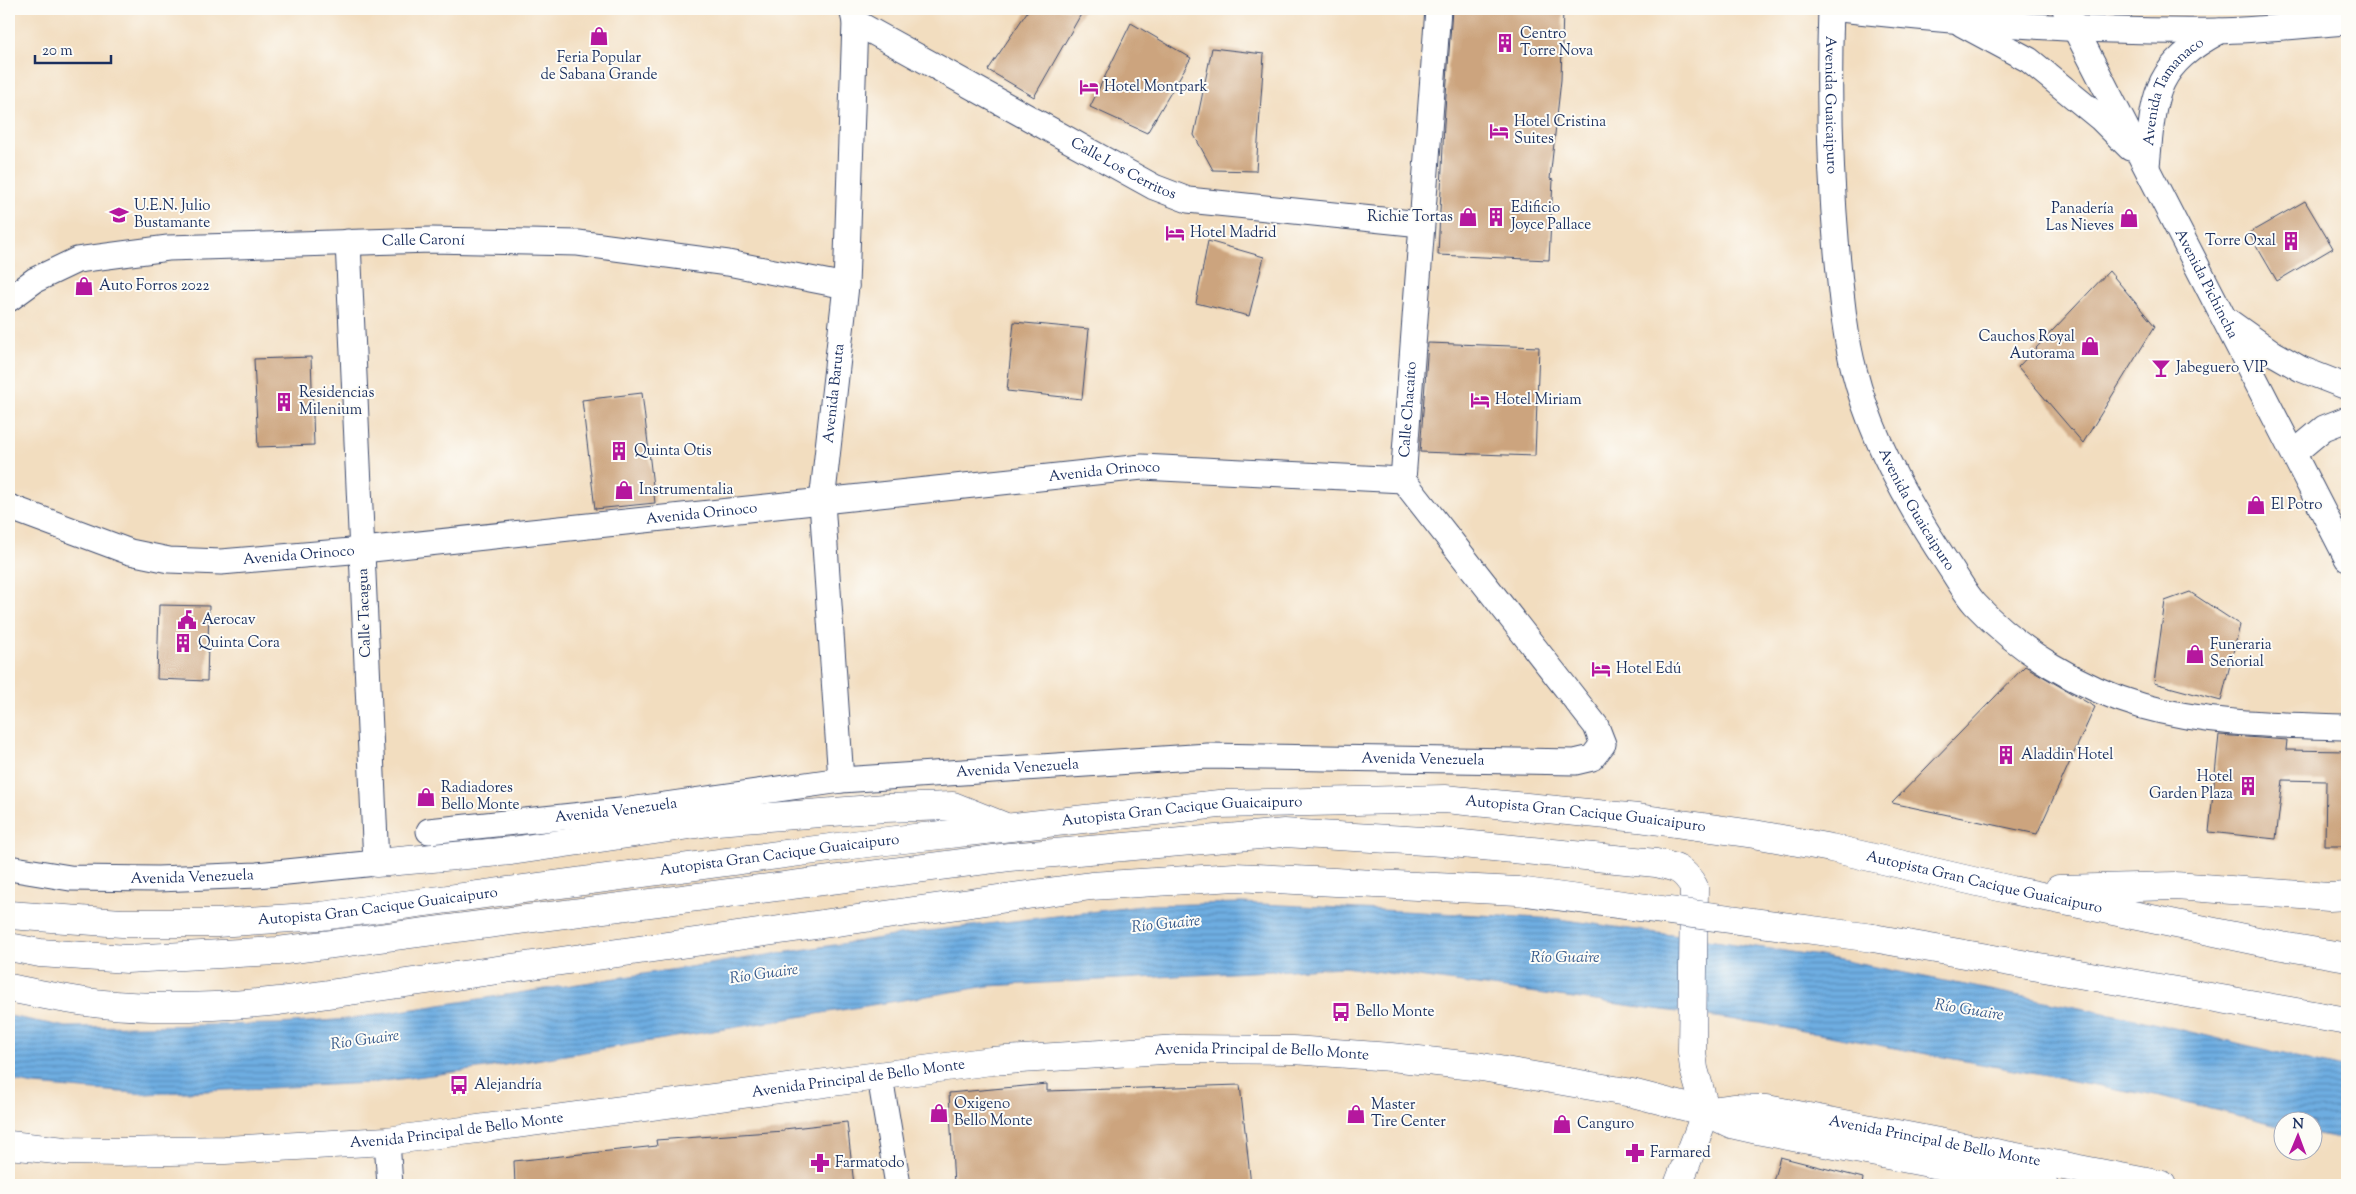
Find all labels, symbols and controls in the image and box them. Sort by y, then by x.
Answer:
place label: Centro Torre Nova [1520,24,1593,62]
shop icon: Feria Popular de Sabana Grande [588,25,610,47]
scale bar [35,32,111,64]
building icon: Centro Torre Nova [1494,32,1516,54]
street label: Avenida Tamanaco [2138,32,2208,147]
street label: Avenida Guaicaipuro [1819,36,1842,175]
text: 20 m [42,41,73,62]
place label: Feria Popular de Sabana Grande [540,48,658,86]
hotel icon: Hotel Montpark [1078,76,1100,98]
place label: Hotel Montpark [1104,77,1208,98]
place label: Hotel Cristina Suites [1514,112,1606,150]
hotel icon: Hotel Cristina Suites [1488,120,1510,142]
street label: Calle Los Cerritos [1067,132,1179,205]
place label: U.E.N. Julio Bustamante [134,196,211,234]
place label: Edificio Joyce Pallace [1510,198,1591,236]
place label: Panadería Las Nieves [2046,199,2114,237]
school or university icon: U.E.N. Julio Bustamante [108,204,130,226]
shop icon: Richie Tortas [1457,206,1479,228]
building icon: Edificio Joyce Pallace [1485,206,1507,228]
place label: Richie Tortas [1367,207,1453,228]
shop icon: Panadería Las Nieves [2118,207,2140,229]
hotel icon: Hotel Madrid [1164,222,1186,244]
place label: Hotel Madrid [1190,223,1277,244]
street label: Avenida Pichincha [2169,225,2243,342]
street label: Calle Caroní [382,229,465,252]
building icon: Torre Oxal [2280,230,2302,252]
place label: Torre Oxal [2205,231,2276,252]
shop icon: Auto Forros 2022 [73,275,95,297]
place label: Auto Forros 2022 [99,276,210,297]
place label: Cauchos Royal Autorama [1978,327,2075,365]
shop icon: Cauchos Royal Autorama [2079,335,2101,357]
street label: Avenida Baruta [818,342,850,444]
bar icon: Jabeguero VIP [2150,357,2172,379]
place label: Jabeguero VIP [2175,358,2268,379]
street label: Calle Chacaíto [1394,361,1422,458]
place label: Residencias Milenium [299,383,374,421]
hotel icon: Hotel Miriam [1469,389,1491,411]
place label: Hotel Miriam [1495,390,1582,411]
building icon: Residencias Milenium [273,391,295,413]
building icon: Quinta Otis [608,440,630,462]
place label: Quinta Otis [634,441,712,462]
street label: Avenida Guaicaipuro [1873,445,1960,575]
street label: Avenida Orinoco [1047,456,1161,487]
shop icon: Instrumentalia [613,479,635,501]
place label: Instrumentalia [639,480,734,501]
shop icon: El Potro [2245,494,2267,516]
place label: El Potro [2271,495,2322,516]
street label: Avenida Orinoco [645,498,758,530]
street label: Avenida Orinoco [242,540,356,571]
street label: Calle Tacagua [353,568,377,658]
public building icon: Aerocav [176,609,198,631]
place label: Aerocav [202,610,256,631]
building icon: Quinta Cora [172,632,194,654]
place label: Quinta Cora [198,633,280,654]
place label: Funeraria Señorial [2210,635,2272,673]
shop icon: Funeraria Señorial [2184,643,2206,665]
hotel icon: Hotel Edú [1590,658,1612,680]
place label: Hotel Edú [1616,659,1682,680]
building icon: Aladdin Hotel [1995,744,2017,766]
place label: Aladdin Hotel [2021,745,2113,766]
street label: Avenida Venezuela [1361,748,1485,771]
street label: Avenida Venezuela [955,754,1080,783]
place label: Hotel Garden Plaza [2149,767,2233,805]
building icon: Hotel Garden Plaza [2237,775,2259,797]
place label: Radiadores Bello Monte [441,778,520,816]
shop icon: Radiadores Bello Monte [415,786,437,808]
street label: Autopista Gran Cacique Guaicaipuro [1464,791,1707,838]
street label: Autopista Gran Cacique Guaicaipuro [1060,792,1302,832]
street label: Avenida Venezuela [554,793,679,828]
street label: Autopista Gran Cacique Guaicaipuro [658,829,900,881]
street label: Autopista Gran Cacique Guaicaipuro [1864,846,2104,919]
street label: Avenida Venezuela [130,865,254,890]
street label: Autopista Gran Cacique Guaicaipuro [257,882,499,931]
water label: Río Guaire [1130,910,1202,940]
water label: Río Guaire [1530,947,1600,970]
water label: Río Guaire [728,959,800,991]
water label: Río Guaire [1933,994,2005,1028]
bus stop icon: Bello Monte [1330,1001,1352,1023]
place label: Bello Monte [1356,1002,1435,1023]
water label: Río Guaire [329,1025,401,1057]
street label: Avenida Principal de Bello Monte [1154,1038,1370,1066]
street label: Avenida Principal de Bello Monte [750,1054,966,1103]
bus stop icon: Alejandría [448,1074,470,1096]
place label: Alejandría [474,1075,542,1096]
place label: Oxigeno Bello Monte [954,1094,1033,1132]
place label: Master Tire Center [1371,1095,1446,1133]
shop icon: Oxigeno Bello Monte [928,1102,950,1124]
shop icon: Master Tire Center [1345,1103,1367,1125]
street label: Avenida Principal de Bello Monte [349,1107,565,1154]
street label: Avenida Principal de Bello Monte [1827,1111,2042,1172]
north arrow [2274,1112,2324,1162]
shop icon: Canguro [1551,1113,1573,1135]
place label: Canguro [1577,1114,1634,1135]
text: N [2292,1115,2304,1135]
pharmacy icon: Farmared [1624,1142,1646,1164]
place label: Farmared [1650,1143,1711,1164]
pharmacy icon: Farmatodo [809,1152,831,1174]
place label: Farmatodo [835,1153,904,1174]

